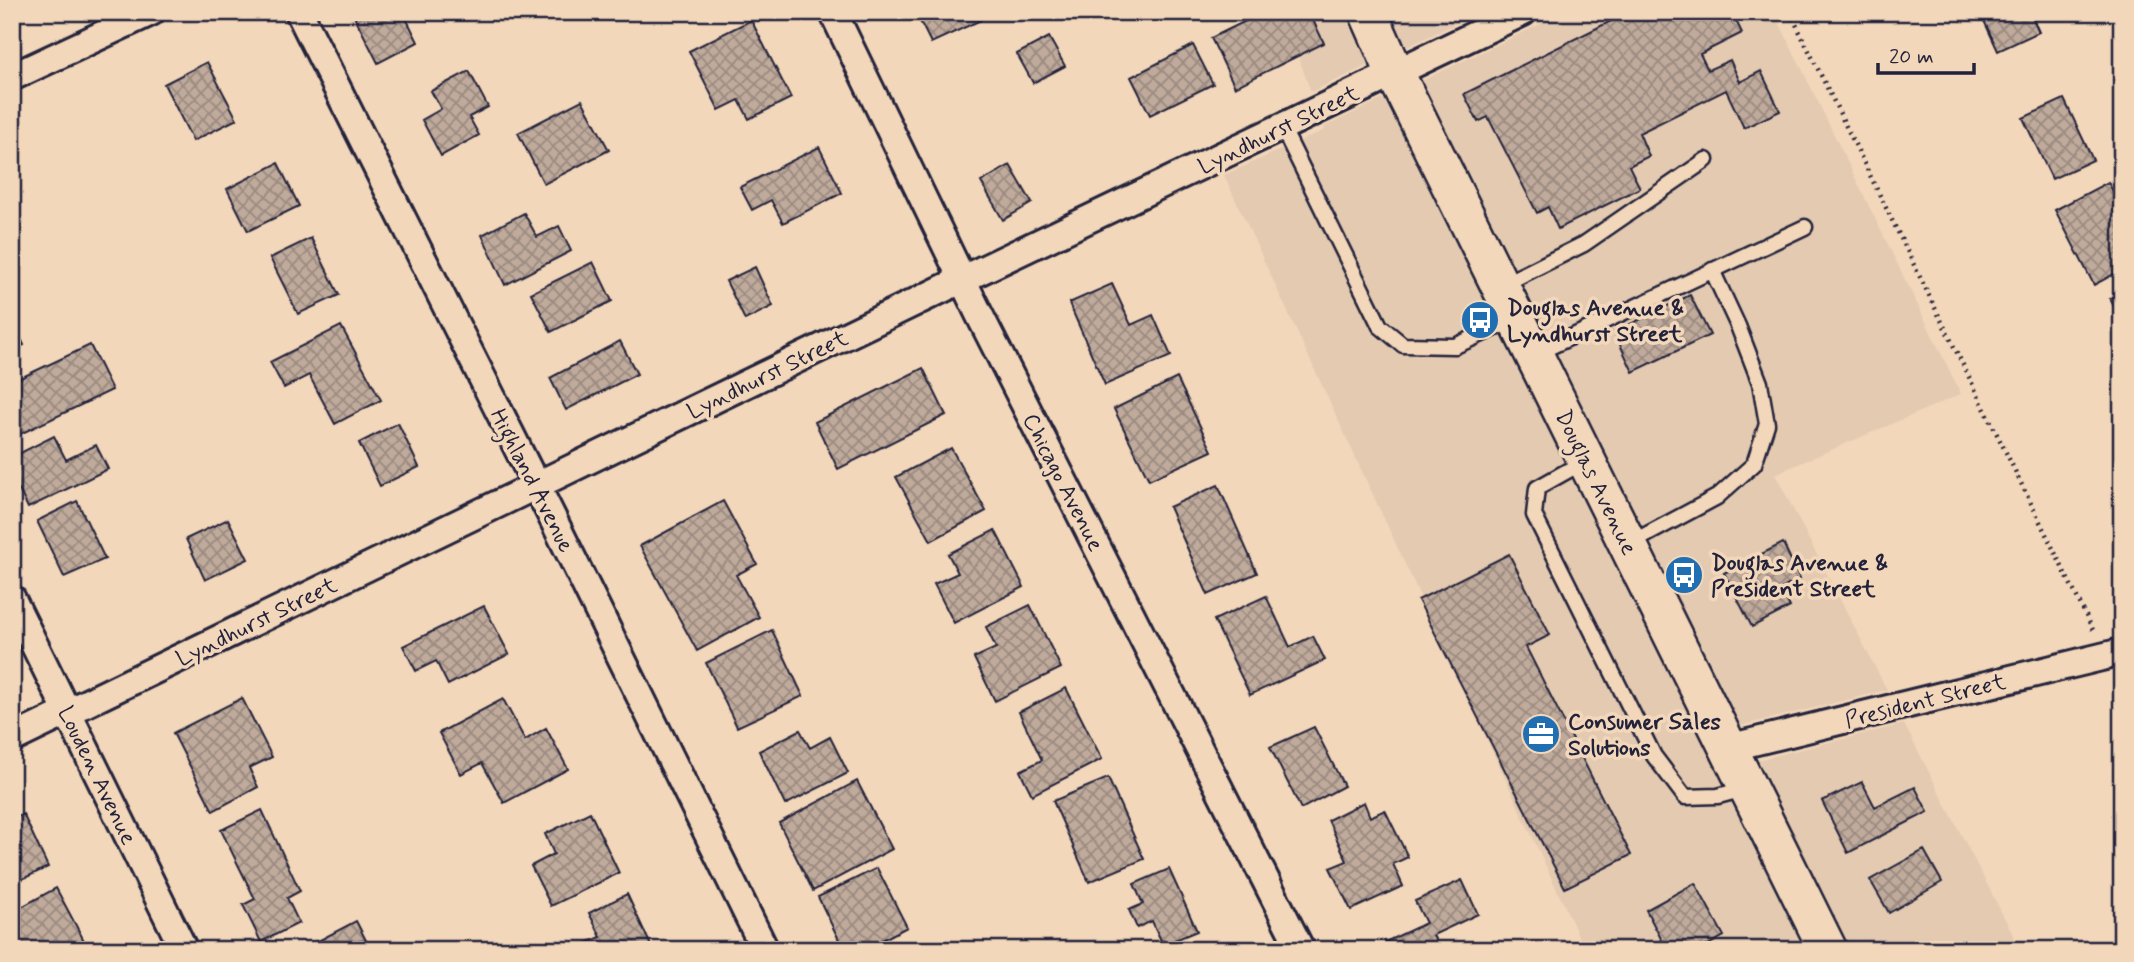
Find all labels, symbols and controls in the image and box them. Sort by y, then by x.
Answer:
scale bar [1878,32,1975,76]
text: 20 m [1889,43,1934,71]
street label: Lyndhurst Street [1194,79,1365,183]
place label: Douglas Avenue & Lyndhurst Street [1507,294,1684,350]
bus stop icon: Douglas Avenue & Lyndhurst Street [1459,299,1501,341]
street label: Lyndhurst Street [683,324,854,428]
street label: Highland Avenue [480,404,580,559]
street label: Douglas Avenue [1545,405,1643,561]
street label: Chicago Avenue [1015,409,1110,557]
place label: Douglas Avenue & President Street [1711,549,1888,605]
bus stop icon: Douglas Avenue & President Street [1663,554,1705,596]
street label: Lyndhurst Street [172,571,343,675]
street label: President Street [1842,667,2009,736]
street label: Louden Avenue [50,702,143,850]
place label: Consumer Sales Solutions [1568,708,1722,764]
office icon: Consumer Sales Solutions [1520,713,1562,755]

